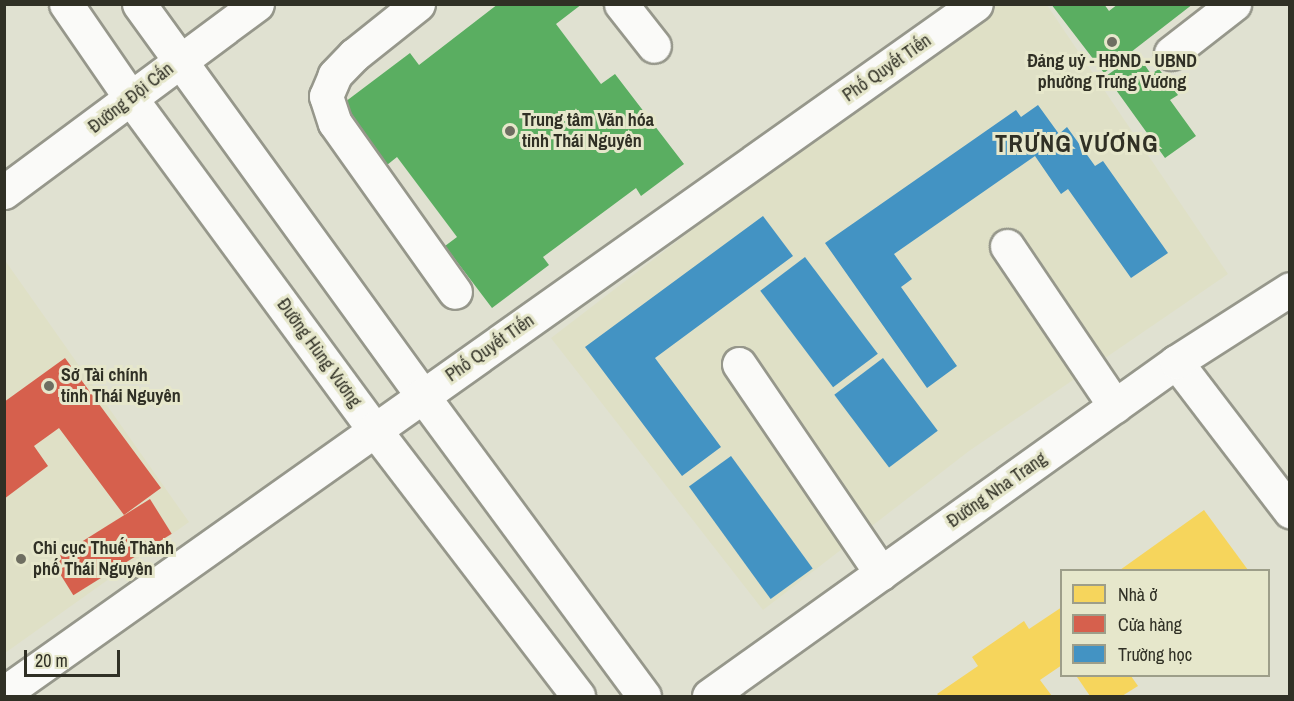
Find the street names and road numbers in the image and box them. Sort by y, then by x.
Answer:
street label: Phố Quyết Tiến [839,30,935,106]
street label: Đường Đội Cấn [84,58,178,138]
street label: Đường Hùng Vương [272,294,366,412]
street label: Phố Quyết Tiến [442,310,538,386]
street label: Đường Nha Trang [943,448,1051,532]

